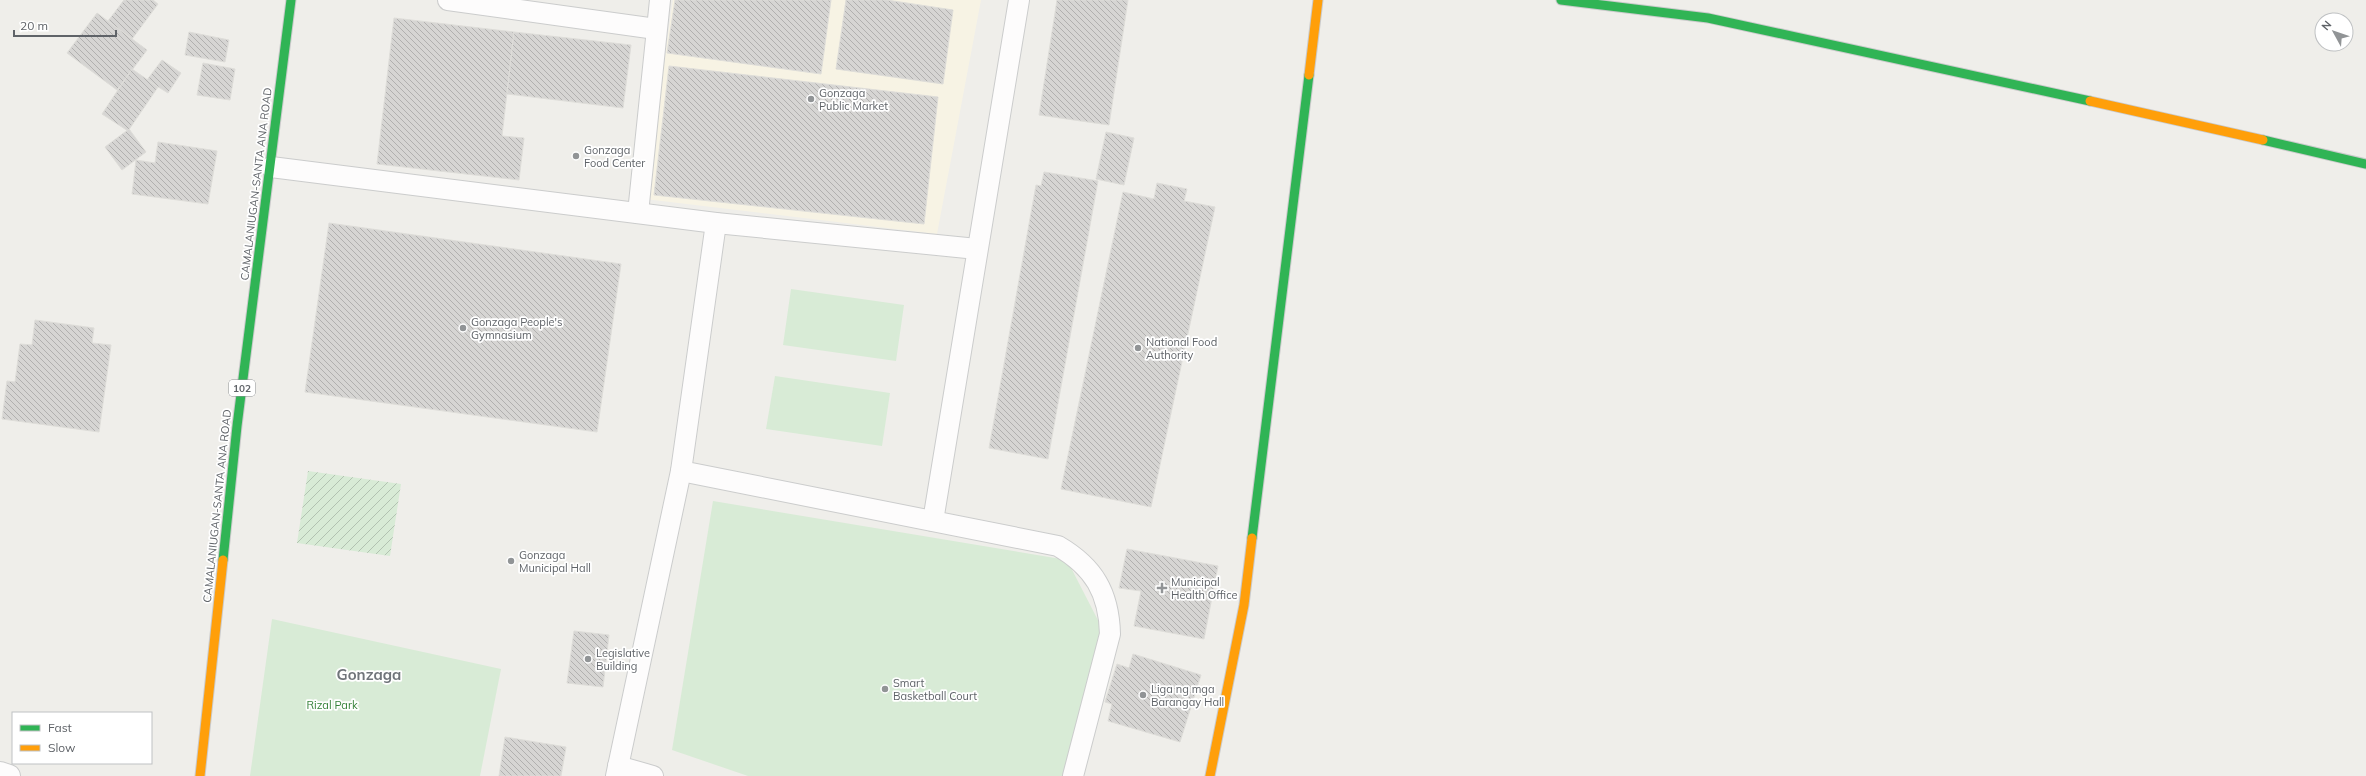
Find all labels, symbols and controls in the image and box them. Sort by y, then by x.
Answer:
scale bar [14,12,116,38]
north arrow [2314,12,2354,52]
text: 20 m [20,18,48,33]
text: N [2318,18,2334,33]
place label: Gonzaga Public Market [819,86,888,113]
street label: CAMALANIUGAN-SANTA ANA ROAD [237,87,275,281]
marker: Gonzaga Public Market [806,94,816,104]
place label: Gonzaga Food Center [584,143,645,170]
marker: Gonzaga Food Center [571,151,581,161]
place label: Gonzaga People's Gymnasium [471,315,562,342]
marker: Gonzaga People's Gymnasium [458,323,468,333]
place label: National Food Authority [1146,335,1217,362]
marker: National Food Authority [1133,343,1143,353]
road number: 102 [229,380,255,396]
street label: CAMALANIUGAN-SANTA ANA ROAD [200,409,234,603]
place label: Gonzaga Municipal Hall [519,548,591,575]
marker: Gonzaga Municipal Hall [506,556,516,566]
place label: Municipal Health Office [1171,575,1237,602]
marker: Municipal Health Office [1156,582,1168,594]
place label: Legislative Building [596,646,650,673]
marker: Legislative Building [583,654,593,664]
district label: Gonzaga [337,665,401,684]
place label: Smart Basketball Court [893,676,977,703]
place label: Liga ng mga Barangay Hall [1151,682,1224,709]
marker: Smart Basketball Court [880,684,890,694]
marker: Liga ng mga Barangay Hall [1138,690,1148,700]
park label: Rizal Park [306,698,358,712]
legend [12,712,152,764]
text: Fast [48,720,72,735]
text: Slow [48,740,76,755]

